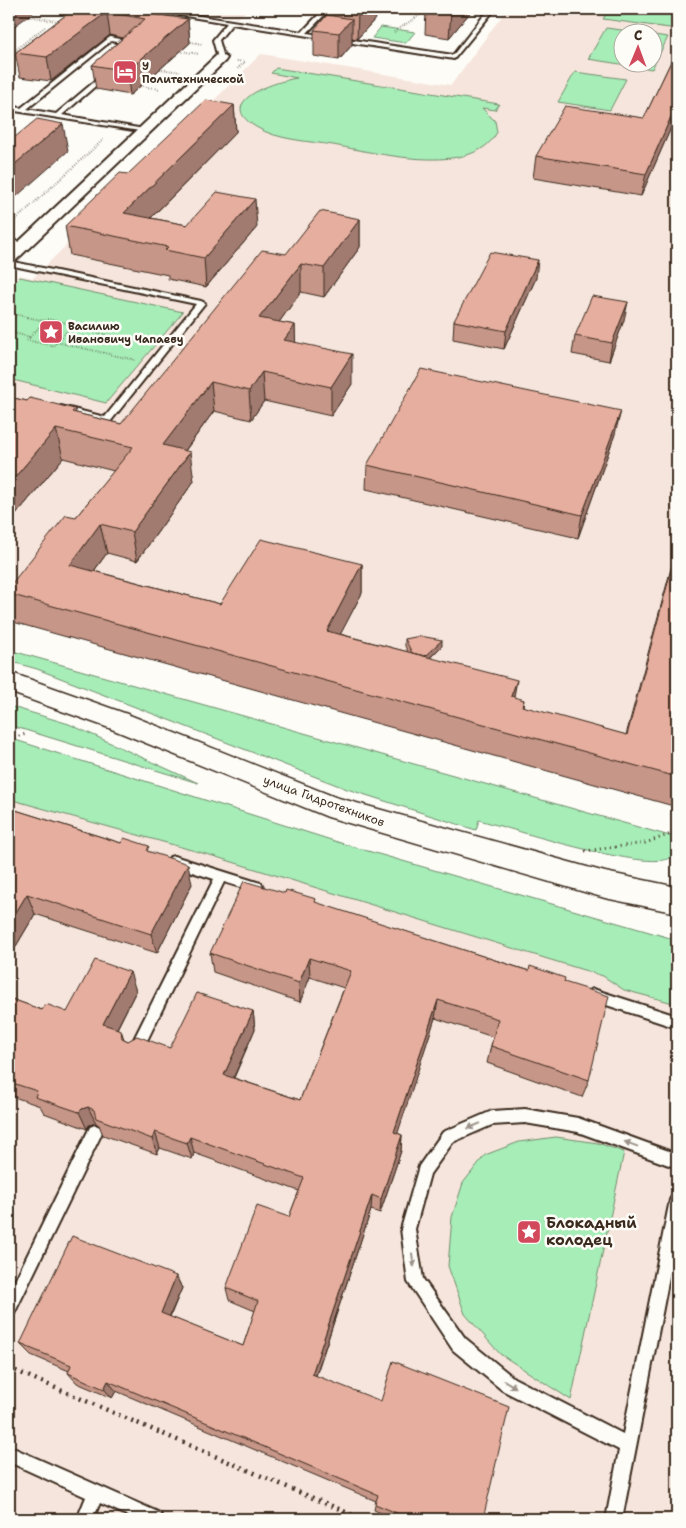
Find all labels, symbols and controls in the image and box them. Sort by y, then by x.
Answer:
north arrow [614,22,664,72]
text: С [634,26,643,44]
hotel icon: У Политехнической [112,59,138,85]
place label: У Политехнической [142,59,244,87]
place icon: Василию Ивановичу Чапаеву [38,319,64,345]
place label: Василию Ивановичу Чапаеву [68,319,184,347]
street label: улица Гидротехников [261,772,387,830]
one-way arrow [467,1122,481,1130]
one-way arrow [624,1140,639,1147]
place label: Блокадный колодец [546,1213,637,1250]
place icon: Блокадный колодец [516,1219,542,1245]
one-way arrow [409,1253,417,1269]
one-way arrow [504,1380,517,1389]

